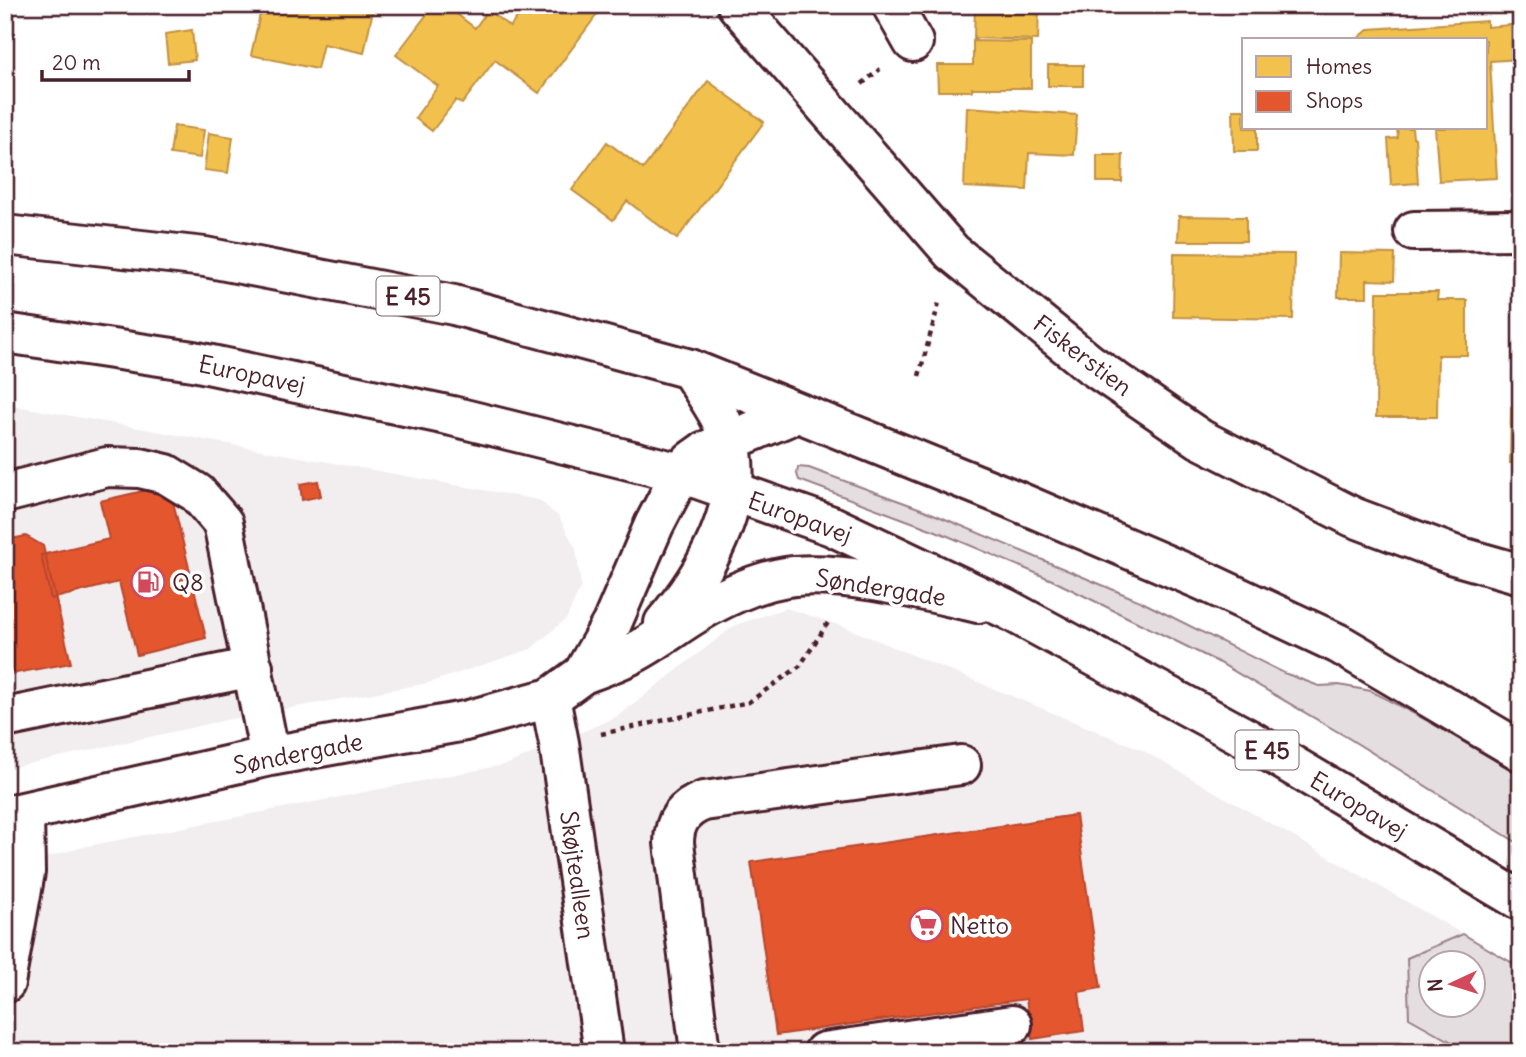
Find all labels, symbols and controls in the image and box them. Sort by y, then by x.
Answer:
scale bar [42,38,189,82]
legend [1242,38,1488,130]
text: 20 m [52,49,101,76]
text: Homes [1306,53,1372,80]
text: Shops [1306,87,1363,114]
road number: E 45 [376,276,440,316]
street label: Fiskerstien [1028,308,1138,402]
street label: Europavej [196,348,308,400]
street label: Europavej [744,484,856,550]
street label: Søndergade [814,562,948,612]
fuel station icon: Q8 [129,563,167,601]
place label: Q8 [172,567,204,597]
street label: Søndergade [231,726,365,780]
road number: E 45 [1236,730,1298,770]
street label: Europavej [1305,764,1413,846]
street label: Skøjtealleen [554,809,602,941]
supermarket icon: Netto [907,906,945,944]
place label: Netto [950,910,1009,940]
north arrow [1418,948,1488,1018]
text: N [1423,978,1447,993]

